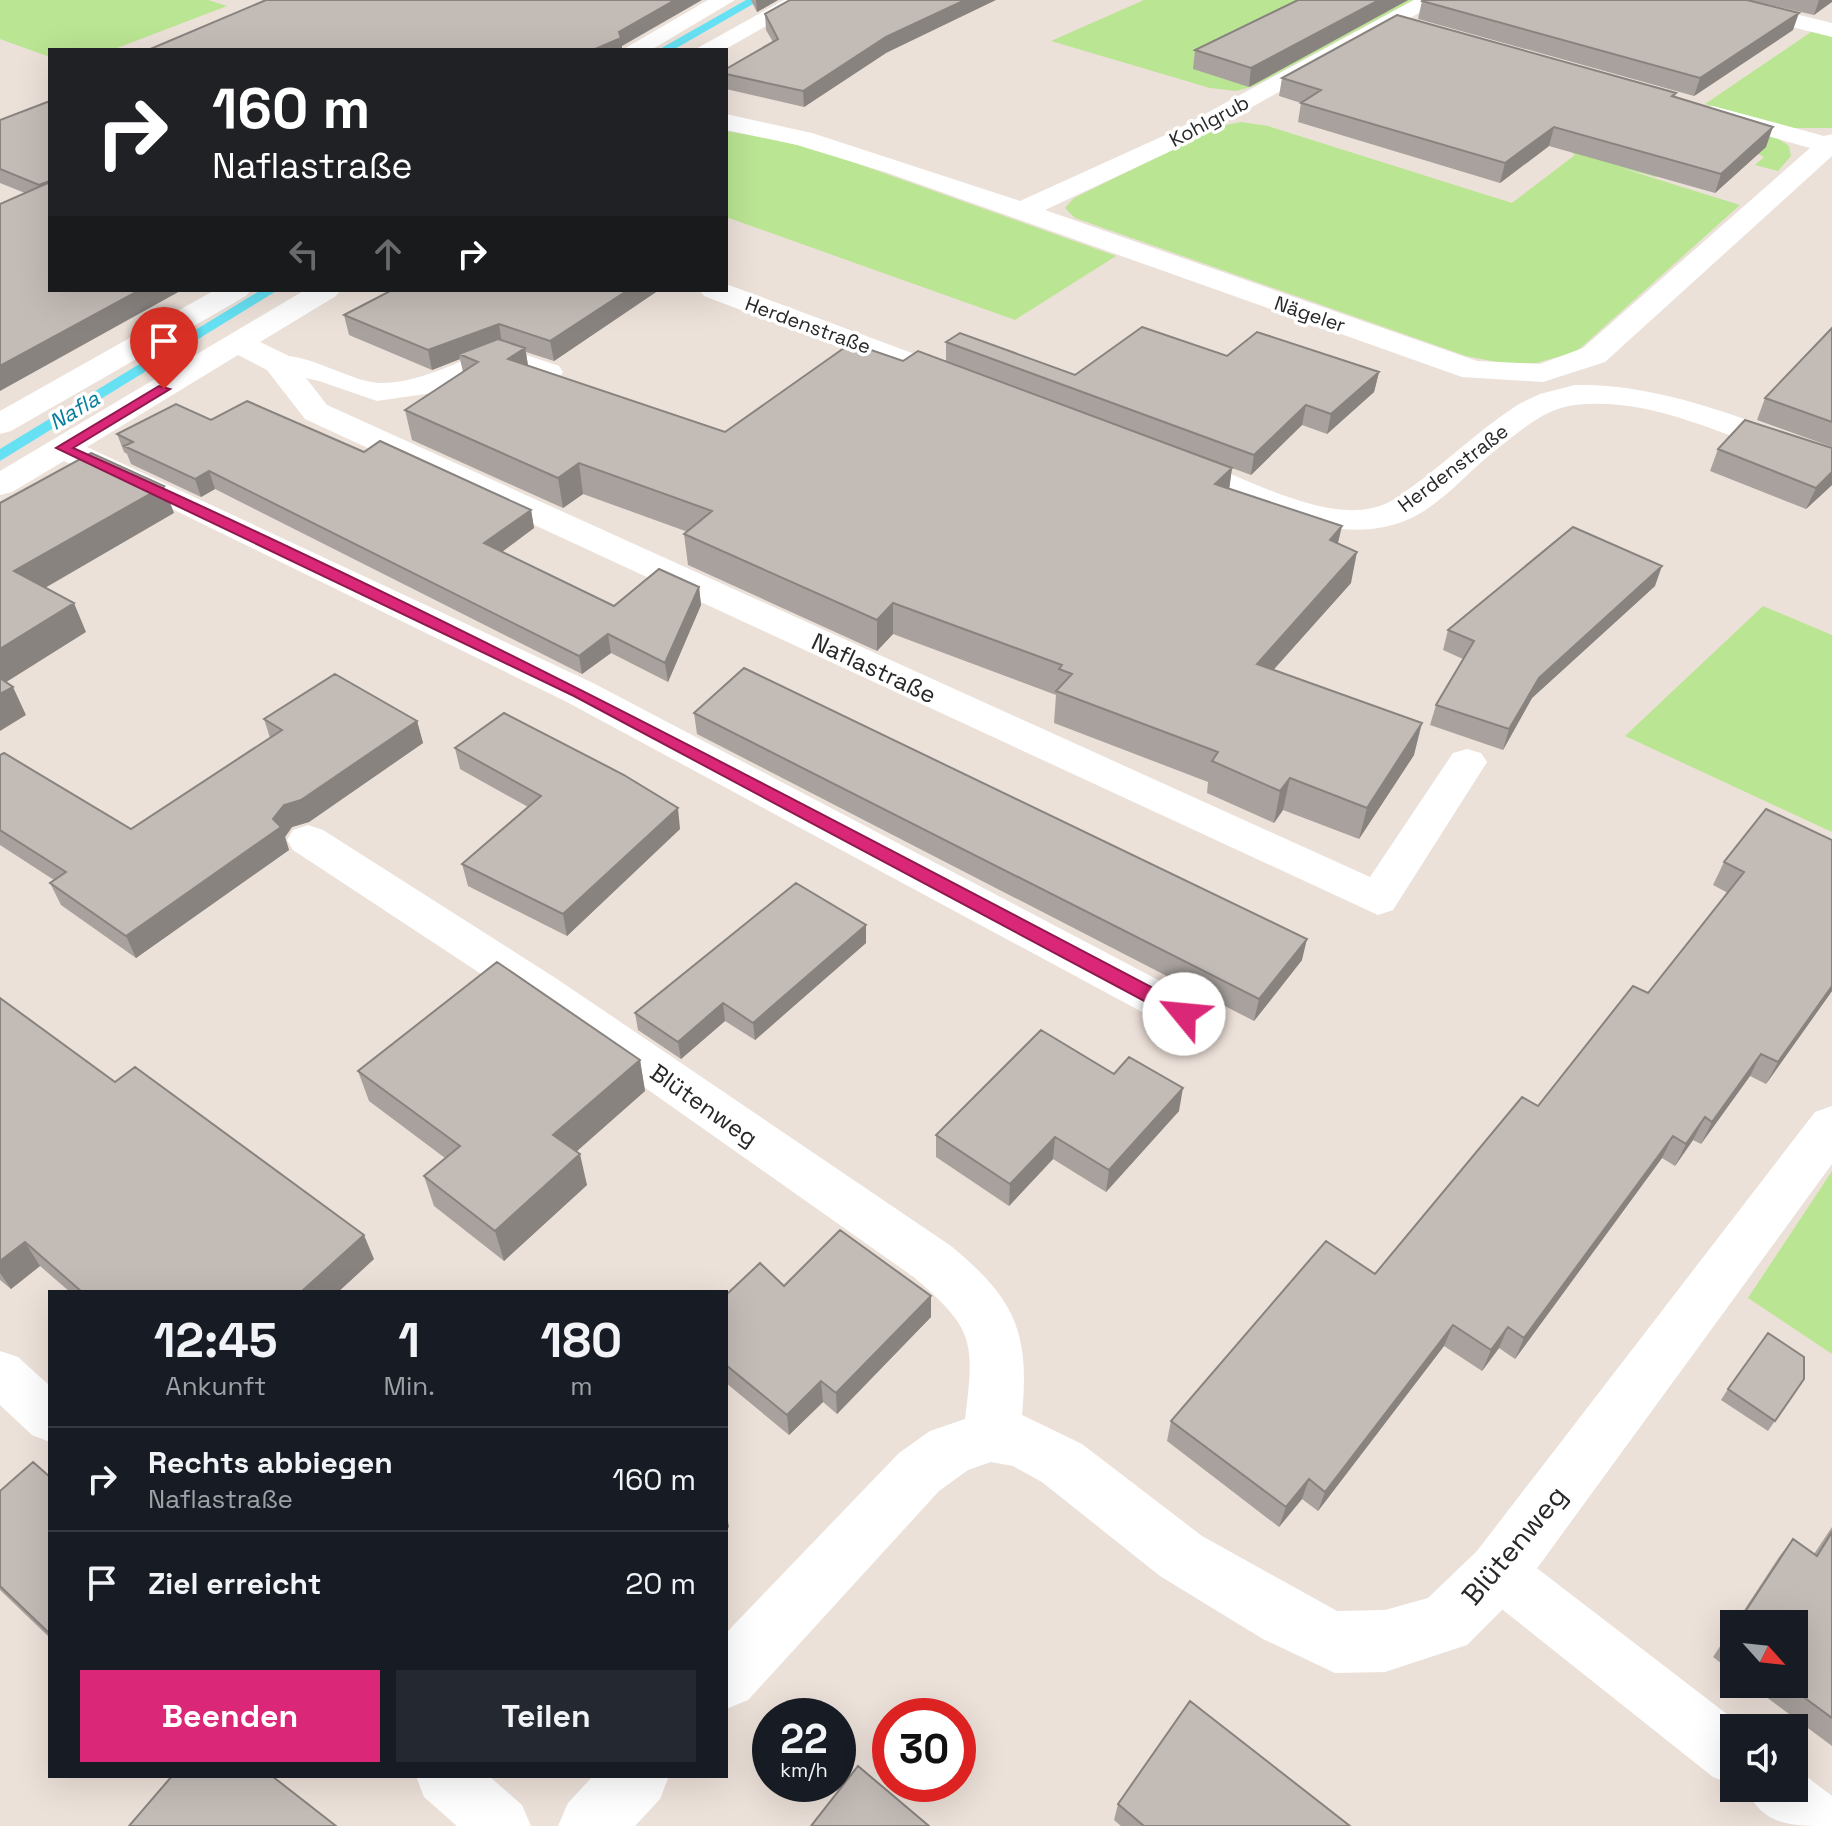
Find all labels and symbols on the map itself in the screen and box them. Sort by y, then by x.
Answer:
street label: Kohlgrub [1165,89,1253,153]
street label: Herdenstraße [742,290,874,360]
street label: Nägeler [1271,290,1349,338]
pin [130,307,198,389]
water label: Nafla [44,384,105,436]
street label: Herdenstraße [1393,418,1513,518]
street label: Naflastraße [807,626,941,710]
position arrow [1142,972,1226,1056]
street label: Blütenweg [644,1057,764,1153]
street label: Blütenweg [1454,1478,1574,1612]
north arrow [1720,1610,1808,1698]
speed limit sign: 30 [872,1698,976,1802]

